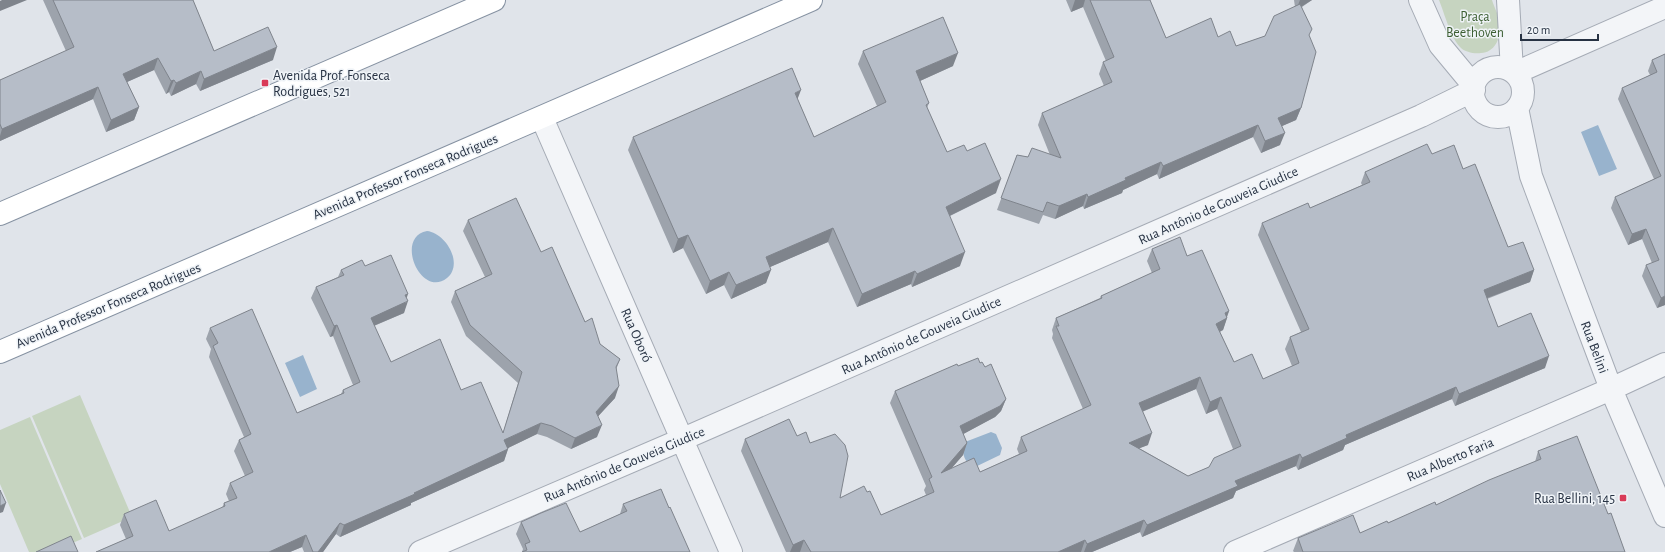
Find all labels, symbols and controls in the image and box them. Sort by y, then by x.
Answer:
park label: Praça Beethoven [1446,10,1504,40]
scale bar [1521,16,1598,42]
text: 20 m [1527,24,1550,36]
place label: Avenida Prof. Fonseca Rodrigues, 521 [273,69,390,99]
marker: Avenida Prof. Fonseca Rodrigues, 521 [260,78,270,88]
street label: Avenida Professor Fonseca Rodrigues [311,132,500,222]
street label: Rua Antônio de Gouveia Giudice [1136,164,1300,248]
street label: Avenida Professor Fonseca Rodrigues [14,261,203,351]
street label: Rua Antônio de Gouveia Giudice [839,294,1003,378]
street label: Rua Oboró [618,306,654,365]
street label: Rua Belini [1578,319,1610,375]
street label: Rua Antônio de Gouveia Giudice [542,425,707,505]
street label: Rua Alberto Faria [1405,435,1496,485]
place label: Rua Bellini, 145 [1534,492,1615,506]
marker: Rua Bellini, 145 [1618,493,1628,503]

